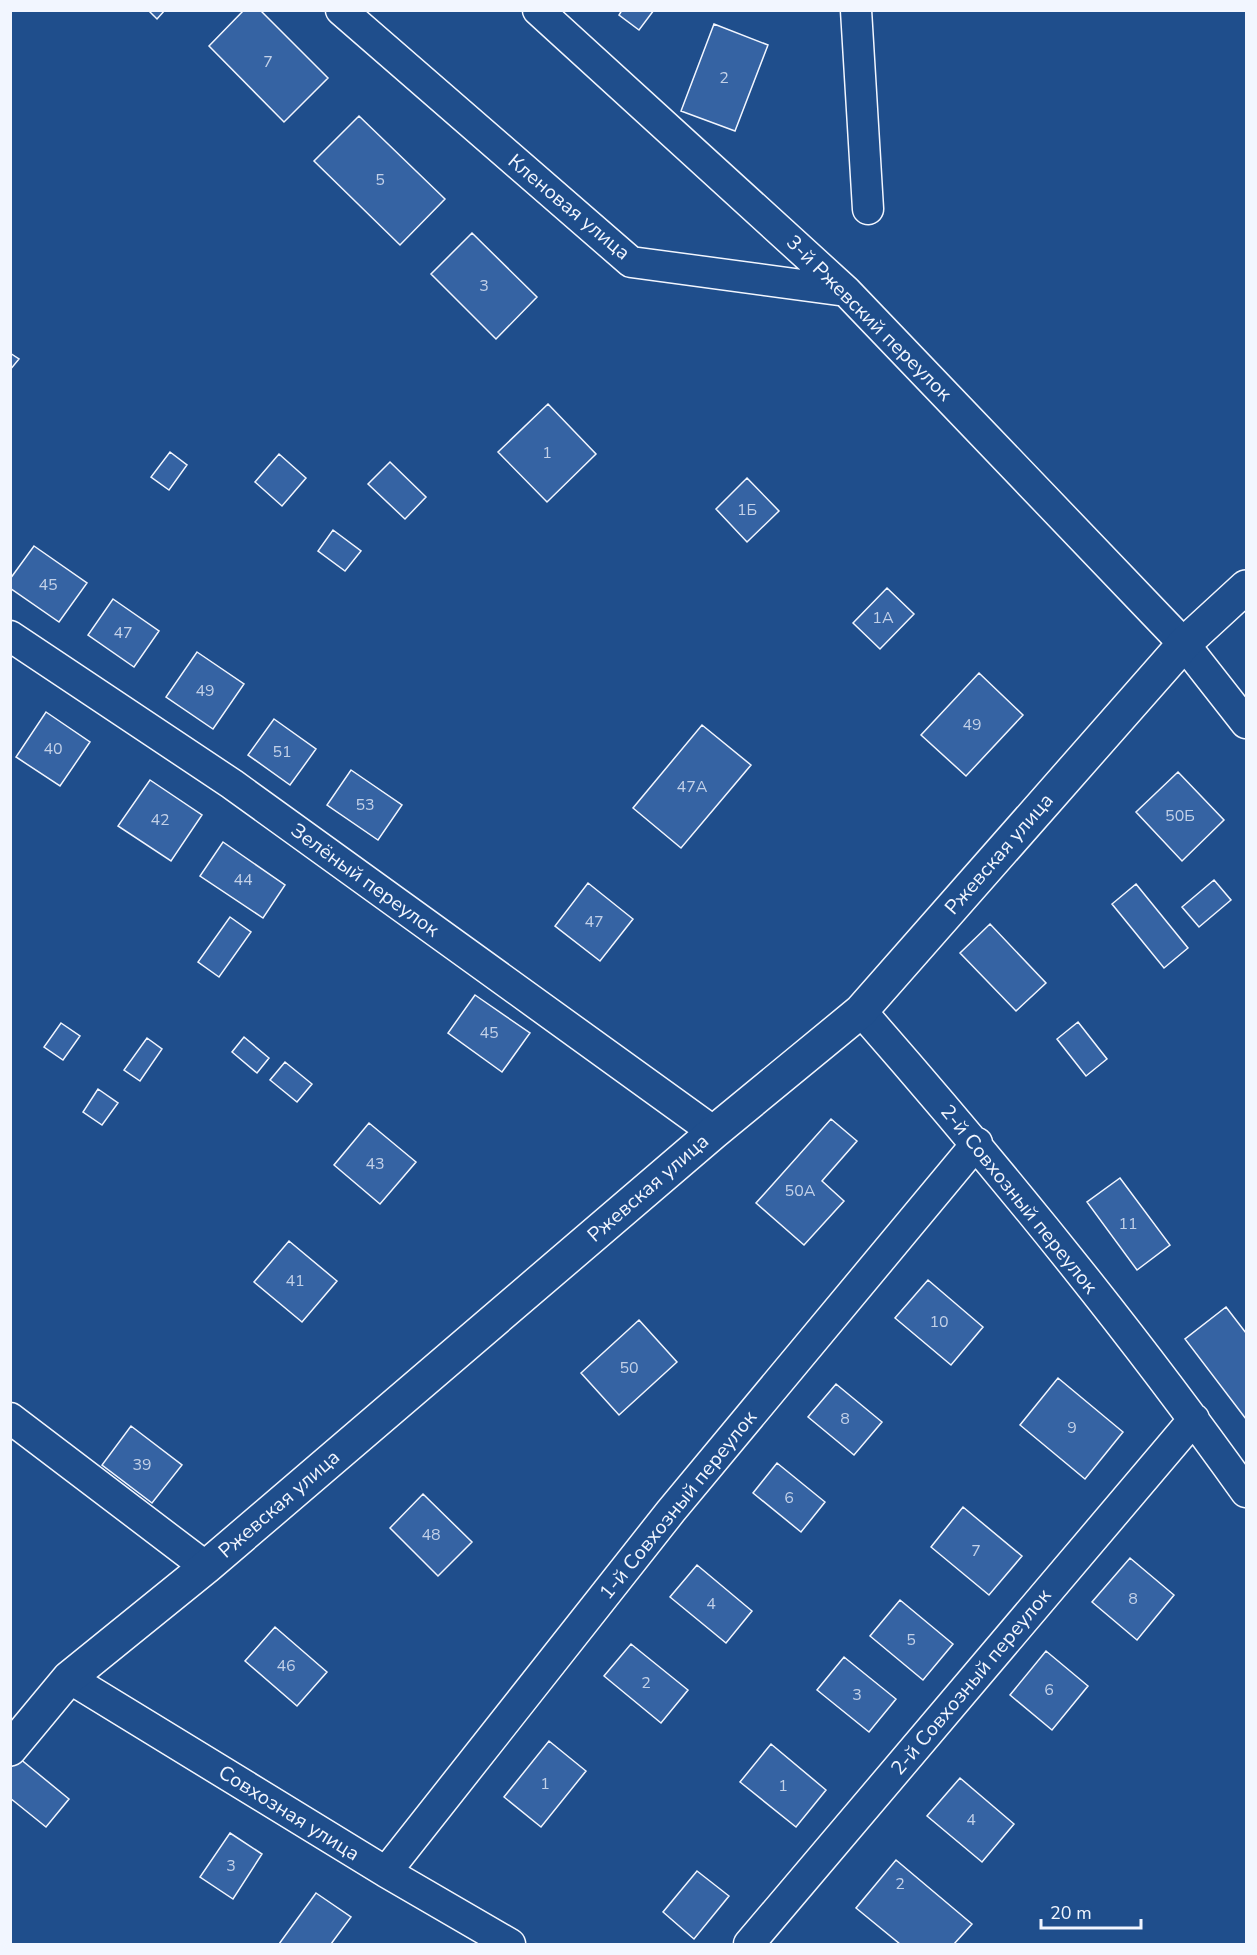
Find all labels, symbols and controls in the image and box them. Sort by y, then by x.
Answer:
house number: 7 [263,51,273,73]
house number: 2 [719,67,729,89]
street label: Кленовая улица [502,148,636,266]
house number: 5 [375,169,385,191]
street label: 3-й Ржевский переулок [780,229,958,407]
house number: 3 [479,275,489,297]
house number: 1 [542,442,552,464]
house number: 1Б [737,499,757,521]
house number: 45 [38,574,58,596]
house number: 1А [872,607,894,629]
house number: 47 [113,622,133,644]
house number: 49 [195,680,215,702]
house number: 49 [962,714,982,736]
house number: 40 [43,738,63,760]
house number: 51 [272,741,292,763]
house number: 47А [677,776,708,798]
street label: Ржевская улица [939,788,1059,920]
house number: 53 [355,794,375,816]
house number: 50Б [1165,805,1195,827]
house number: 42 [150,809,170,831]
street label: Зелёный переулок [285,817,445,943]
house number: 44 [233,869,253,891]
house number: 47 [584,911,604,933]
house number: 45 [479,1022,499,1044]
street label: 2-й Совхозный переулок [934,1099,1104,1300]
street label: Ржевская улица [582,1128,714,1248]
house number: 43 [365,1153,385,1175]
house number: 50А [785,1180,816,1202]
house number: 11 [1118,1213,1138,1235]
house number: 41 [285,1270,305,1292]
house number: 10 [929,1311,949,1333]
house number: 50 [619,1357,639,1379]
street label: 1-й Совхозный переулок [593,1404,763,1605]
house number: 8 [840,1408,850,1430]
house number: 9 [1067,1417,1077,1439]
street label: Ржевская улица [213,1444,345,1564]
house number: 39 [132,1454,152,1476]
house number: 6 [784,1487,794,1509]
house number: 48 [421,1524,441,1546]
house number: 7 [971,1540,981,1562]
street label: 2-й Совхозный переулок [885,1583,1058,1781]
house number: 8 [1128,1588,1138,1610]
house number: 4 [706,1593,716,1615]
house number: 5 [906,1629,916,1651]
house number: 46 [276,1655,296,1677]
house number: 2 [641,1672,651,1694]
house number: 6 [1044,1679,1054,1701]
house number: 3 [852,1684,862,1706]
street label: Совхозная улица [213,1759,365,1867]
house number: 1 [540,1773,550,1795]
house number: 1 [778,1775,788,1797]
house number: 4 [966,1809,976,1831]
house number: 3 [226,1855,236,1877]
house number: 2 [895,1873,905,1895]
scale bar [1041,1892,1142,1930]
text: 20 m [1050,1901,1092,1925]

